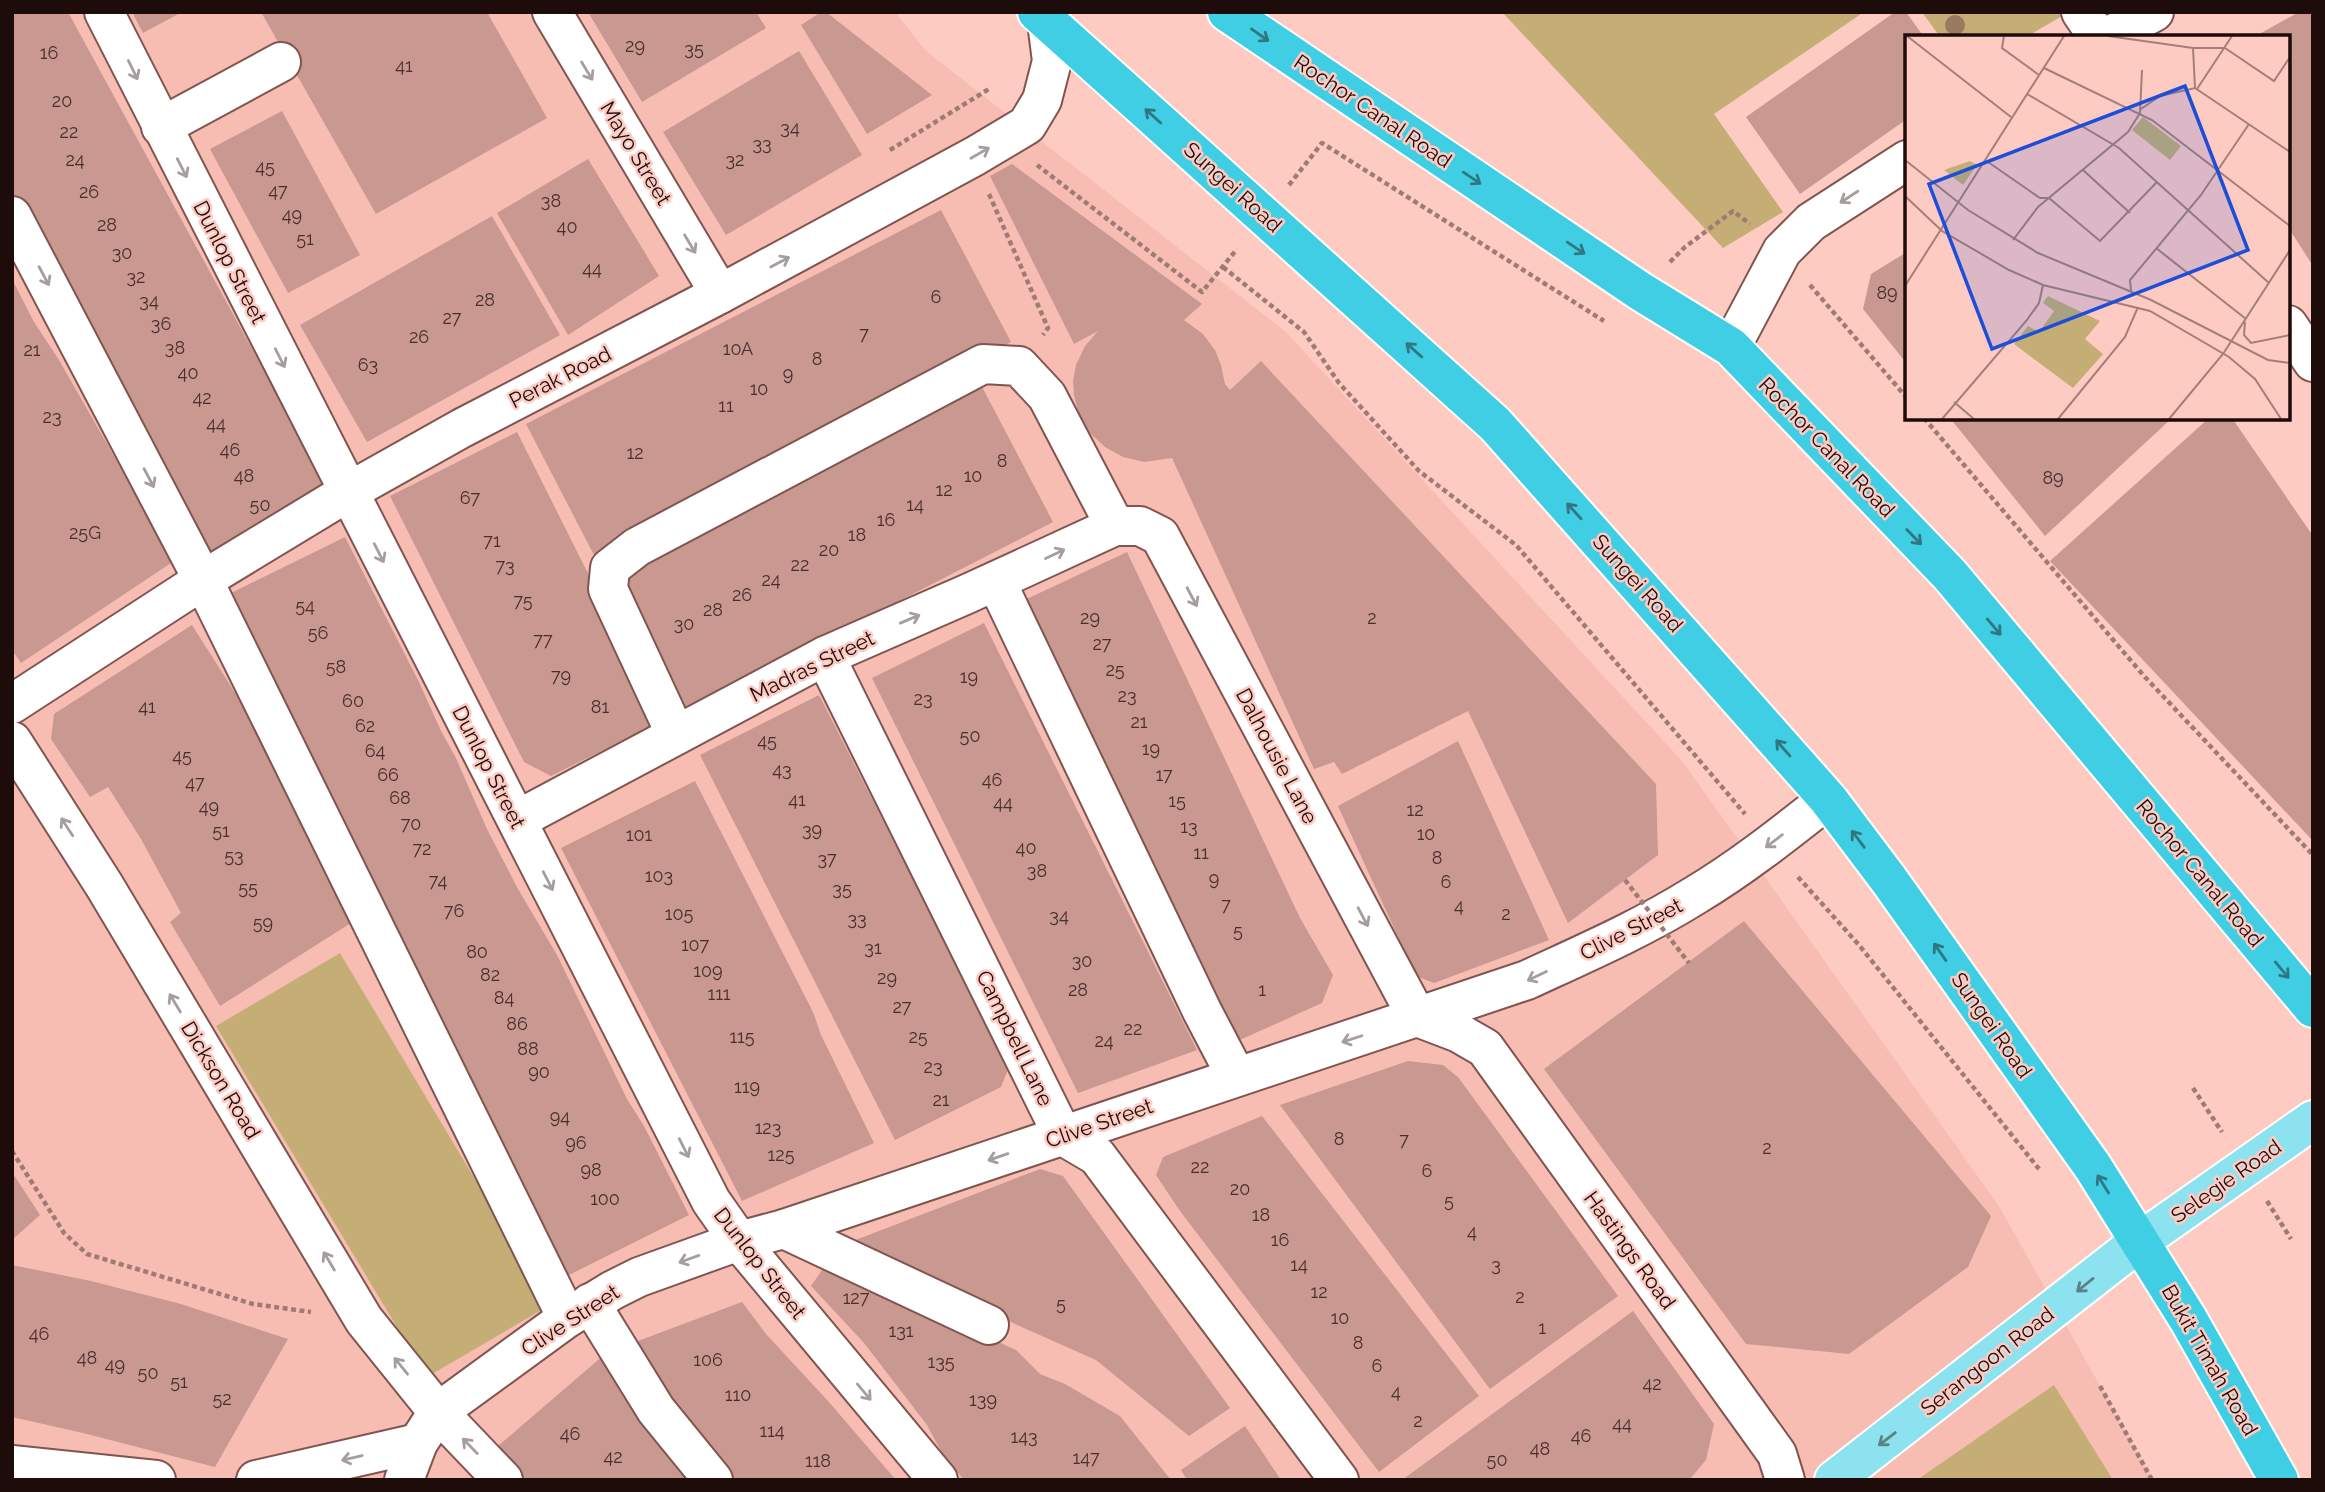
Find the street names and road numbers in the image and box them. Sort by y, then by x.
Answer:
street label: Rochor Canal Road [1289,49,1457,173]
street label: Mayo Street [595,97,677,209]
street label: Sungei Road [1179,137,1287,237]
street label: Dunlop Street [188,196,272,328]
street label: Perak Road [505,341,615,413]
street label: Rochor Canal Road [1754,372,1900,522]
street label: Sungei Road [1588,529,1688,637]
street label: Madras Street [746,625,878,707]
street label: Dalhousie Lane [1231,684,1323,828]
street label: Dunlop Street [447,701,531,833]
street label: Rochor Canal Road [2131,794,2269,952]
street label: Clive Street [1576,893,1686,965]
street label: Campbell Lane [971,966,1059,1110]
street label: Sungei Road [1946,967,2038,1083]
street label: Dickson Road [176,1017,266,1143]
street label: Clive Street [1042,1093,1156,1153]
street label: Selegie Road [2166,1134,2286,1228]
street label: Hastings Road [1579,1186,1681,1314]
street label: Dunlop Street [709,1202,811,1324]
street label: Clive Street [516,1279,624,1361]
street label: Bukit Timah Road [2157,1280,2263,1440]
street label: Serangoon Road [1915,1301,2059,1421]

